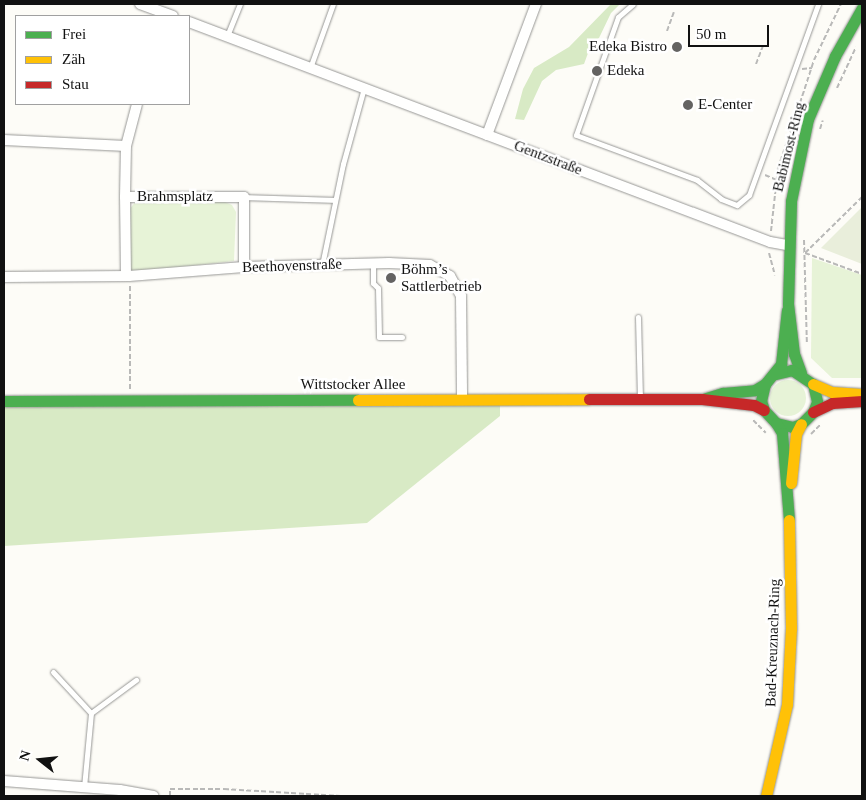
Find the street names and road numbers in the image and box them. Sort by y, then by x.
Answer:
street label: Babimost-Ring [769,100,809,194]
street label: Gentzstraße [511,137,585,179]
street label: Brahmsplatz [137,188,213,206]
street label: Beethovenstraße [242,255,342,277]
street label: Wittstocker Allee [300,376,406,394]
street label: Bad-Kreuznach-Ring [762,579,784,707]

